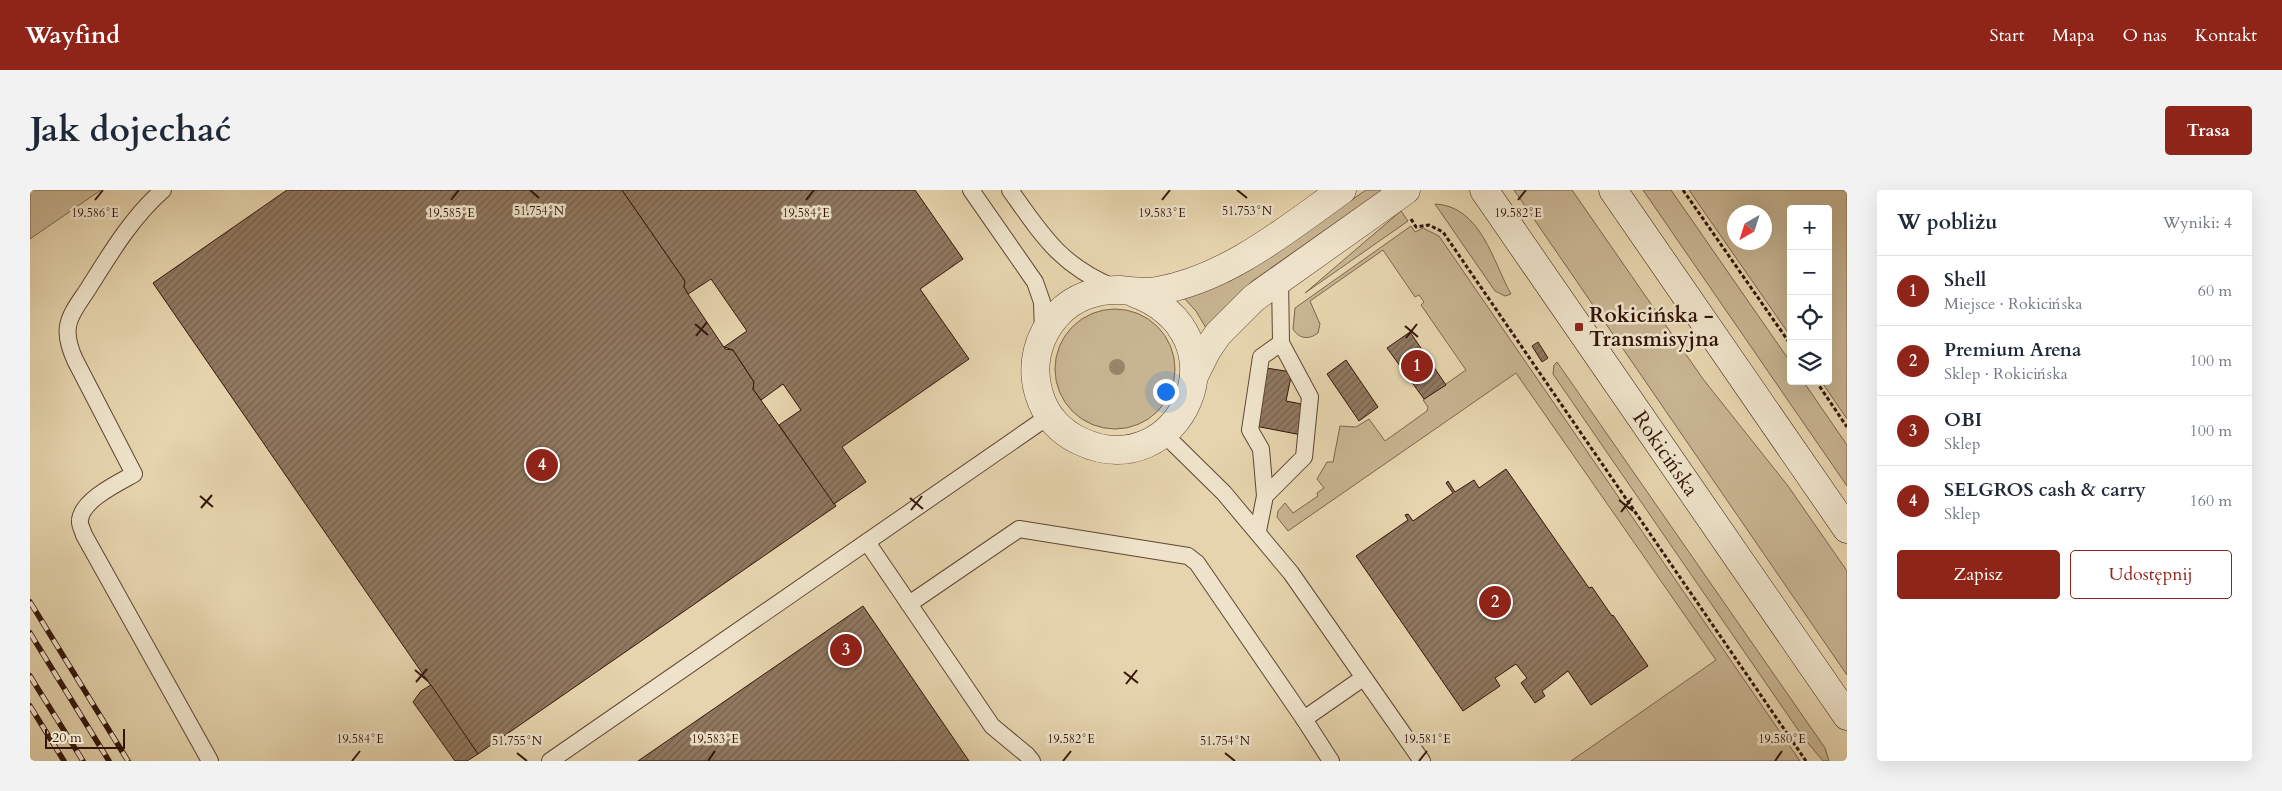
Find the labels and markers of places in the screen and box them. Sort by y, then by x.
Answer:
place label: Rokicińska - Transmisyjna [1589,301,1720,354]
marker: Rokicińska - Transmisyjna [1573,321,1585,333]
pin: 1 [1401,347,1433,385]
pin: 4 [526,446,558,484]
pin: 2 [1479,583,1511,621]
pin: 3 [830,631,862,669]

